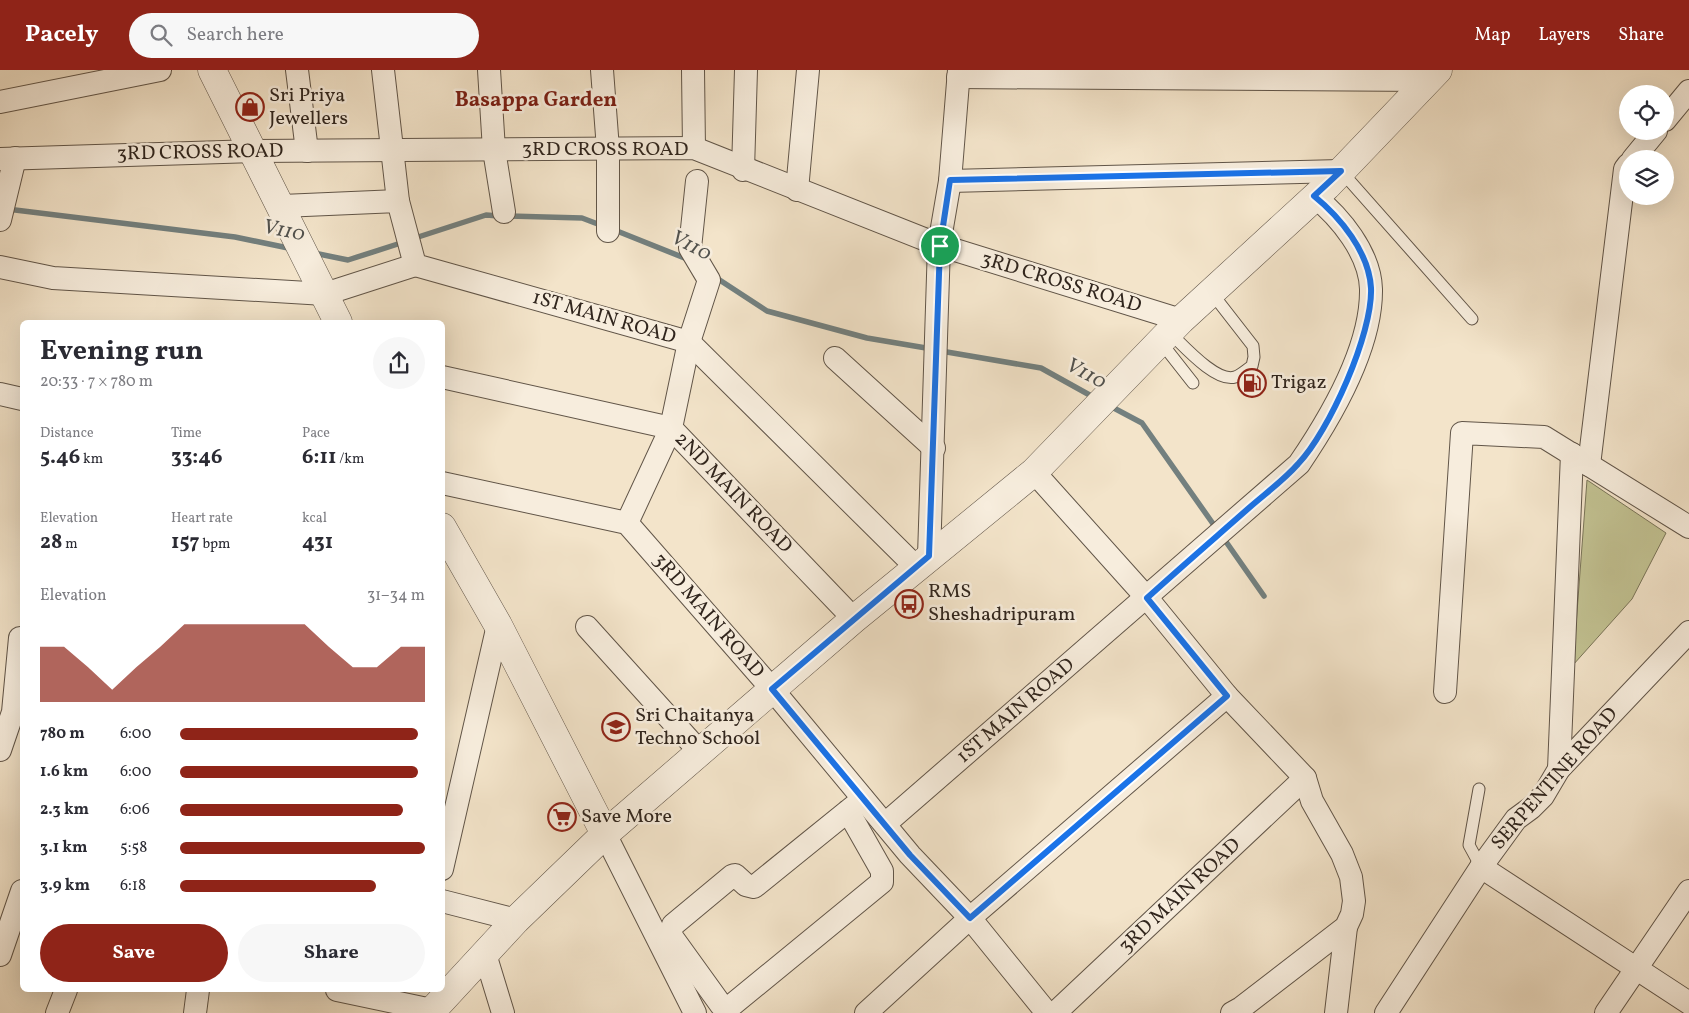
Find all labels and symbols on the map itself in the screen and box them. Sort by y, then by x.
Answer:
place label: Sri Priya Jewellers [269,82,348,133]
district label: Basappa Garden [455,86,617,115]
shop icon: Sri Priya Jewellers [235,92,265,122]
street label: 3RD CROSS ROAD [522,136,688,164]
street label: 3RD CROSS ROAD [116,138,284,168]
water label: V110 [260,213,308,249]
water label: V110 [665,223,717,269]
pin [919,225,961,267]
street label: 3RD CROSS ROAD [977,245,1145,321]
street label: 1ST MAIN ROAD [529,284,679,352]
water label: V110 [1060,351,1112,397]
fuel station icon: Trigaz [1237,368,1267,398]
place label: Trigaz [1271,369,1327,397]
street label: 2ND MAIN ROAD [668,426,798,560]
street label: 3RD MAIN ROAD [646,547,770,685]
place label: RMS Sheshadripuram [928,578,1075,629]
bus stop icon: RMS Sheshadripuram [894,589,924,619]
street label: 1ST MAIN ROAD [951,652,1081,770]
place label: Sri Chaitanya Techno School [635,702,760,753]
street label: SERPENTINE ROAD [1485,702,1625,856]
school or university icon: Sri Chaitanya Techno School [601,712,631,742]
supermarket icon: Save More [547,802,577,832]
place label: Save More [581,803,672,831]
street label: 3RD MAIN ROAD [1113,832,1247,960]

